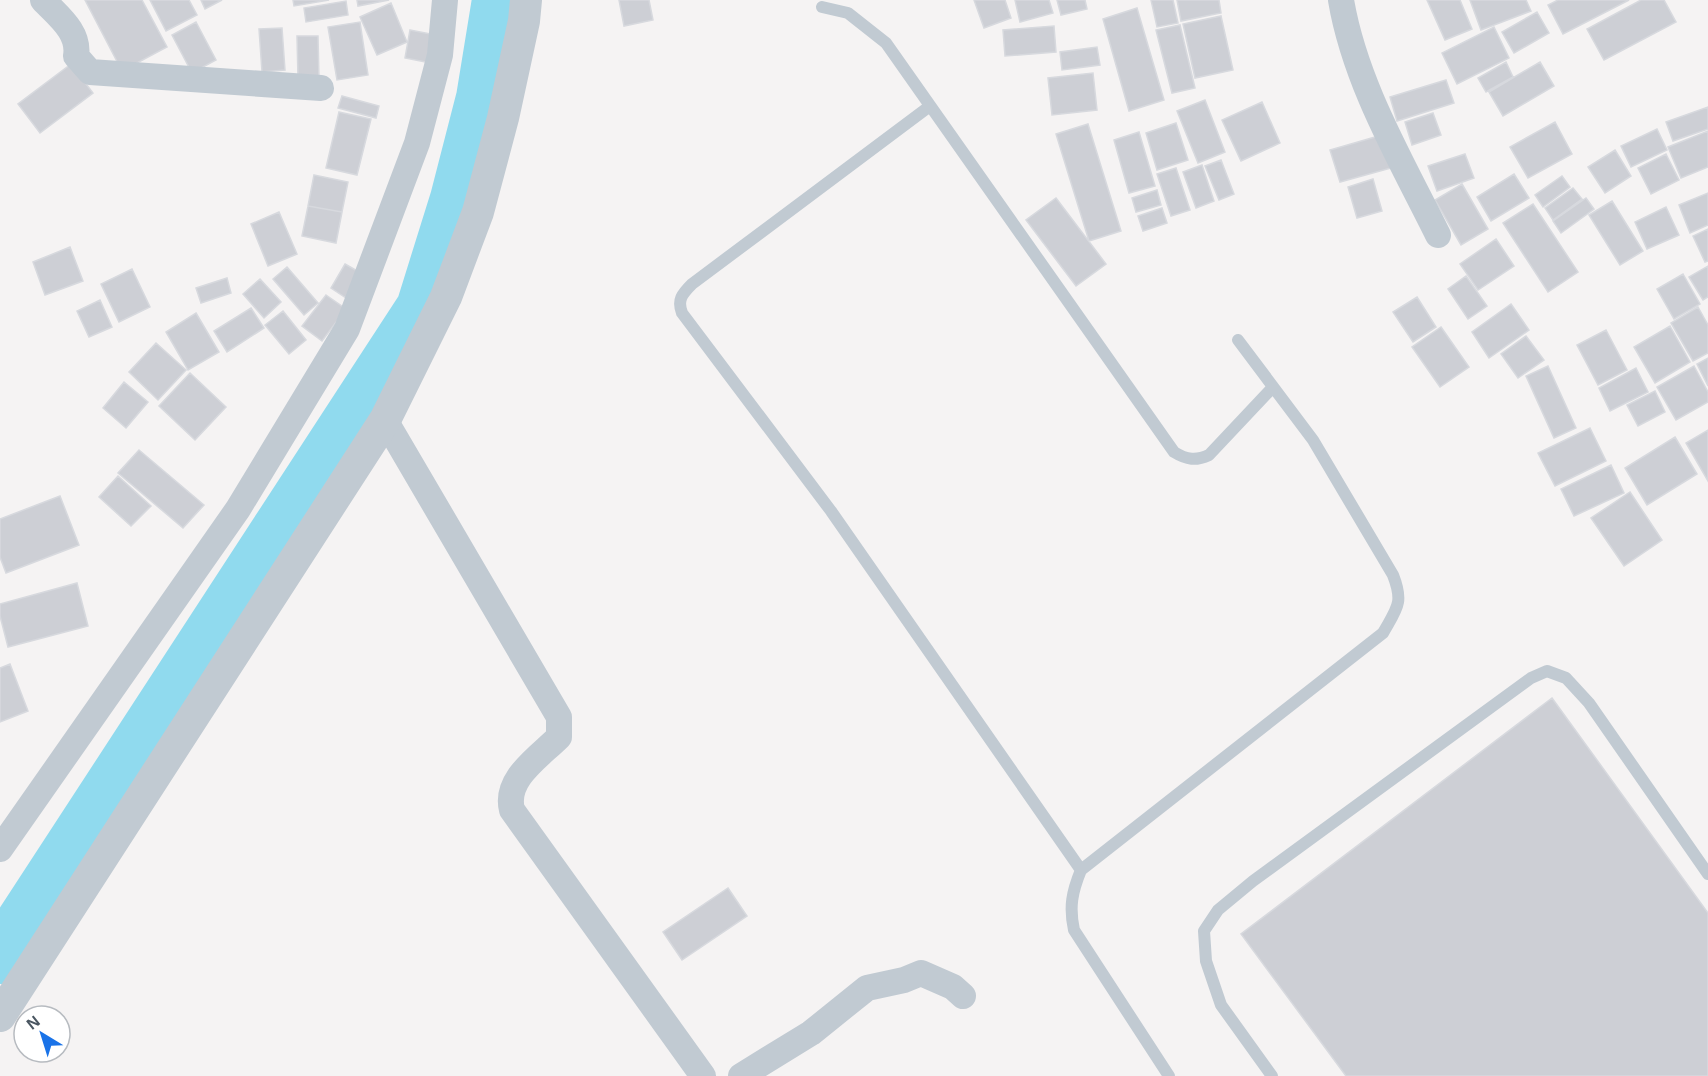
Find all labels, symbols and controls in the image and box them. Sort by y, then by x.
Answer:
north arrow [12,1004,72,1064]
text: N [23,1012,43,1033]

